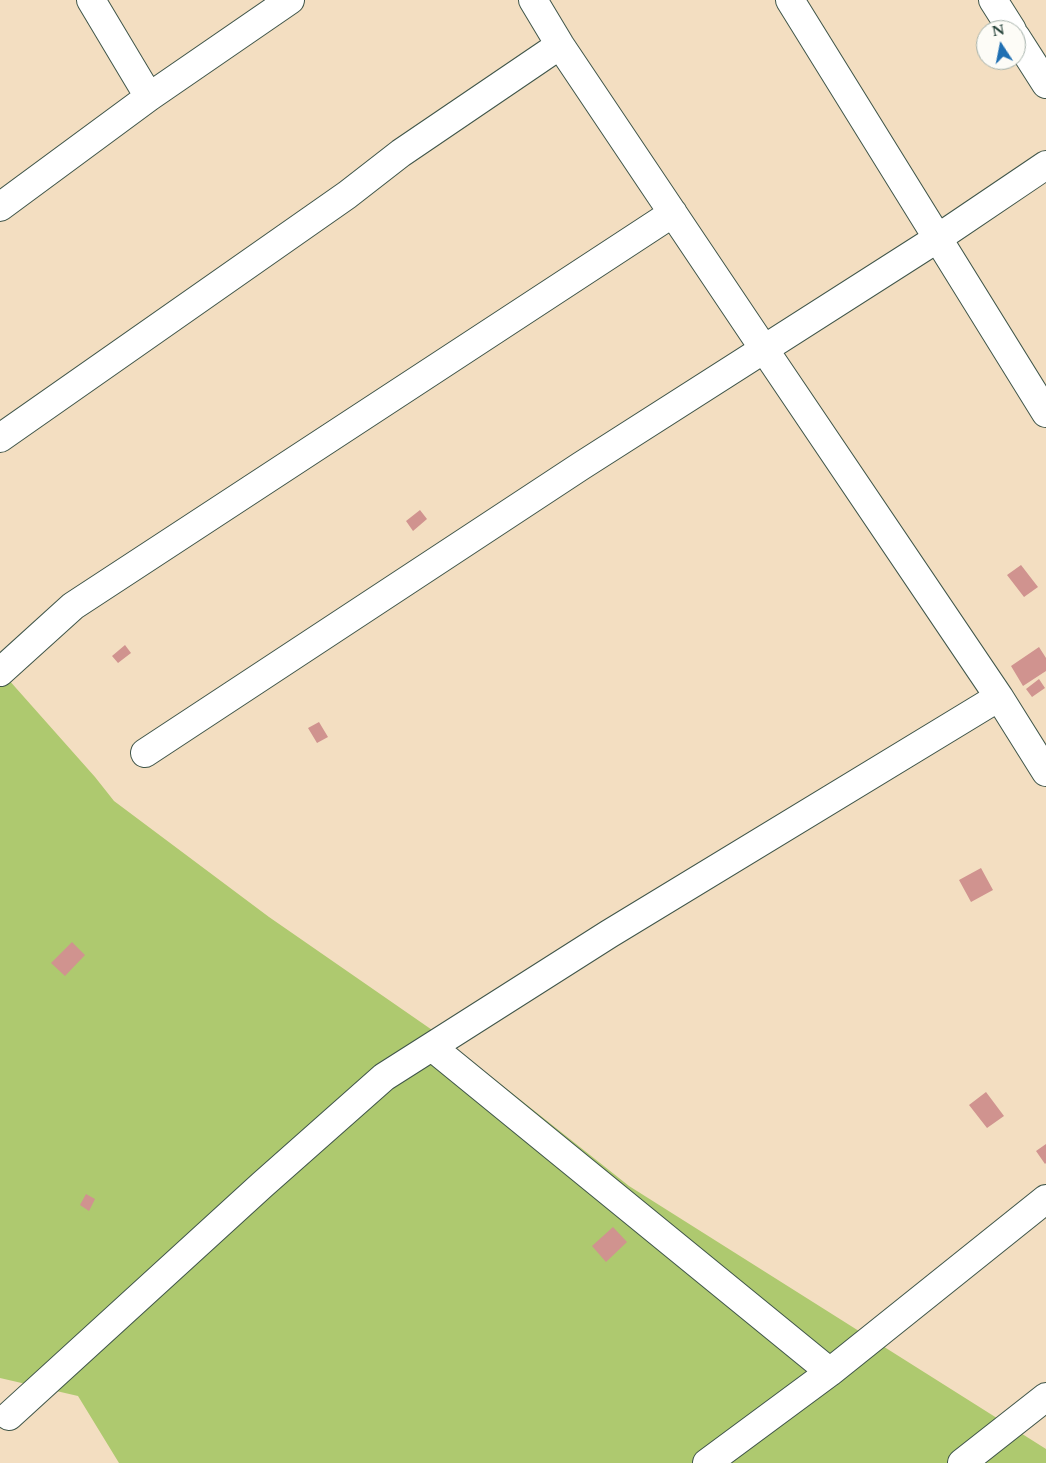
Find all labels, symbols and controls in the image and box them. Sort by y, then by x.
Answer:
north arrow [976,20,1026,70]
text: N [990,20,1006,41]

